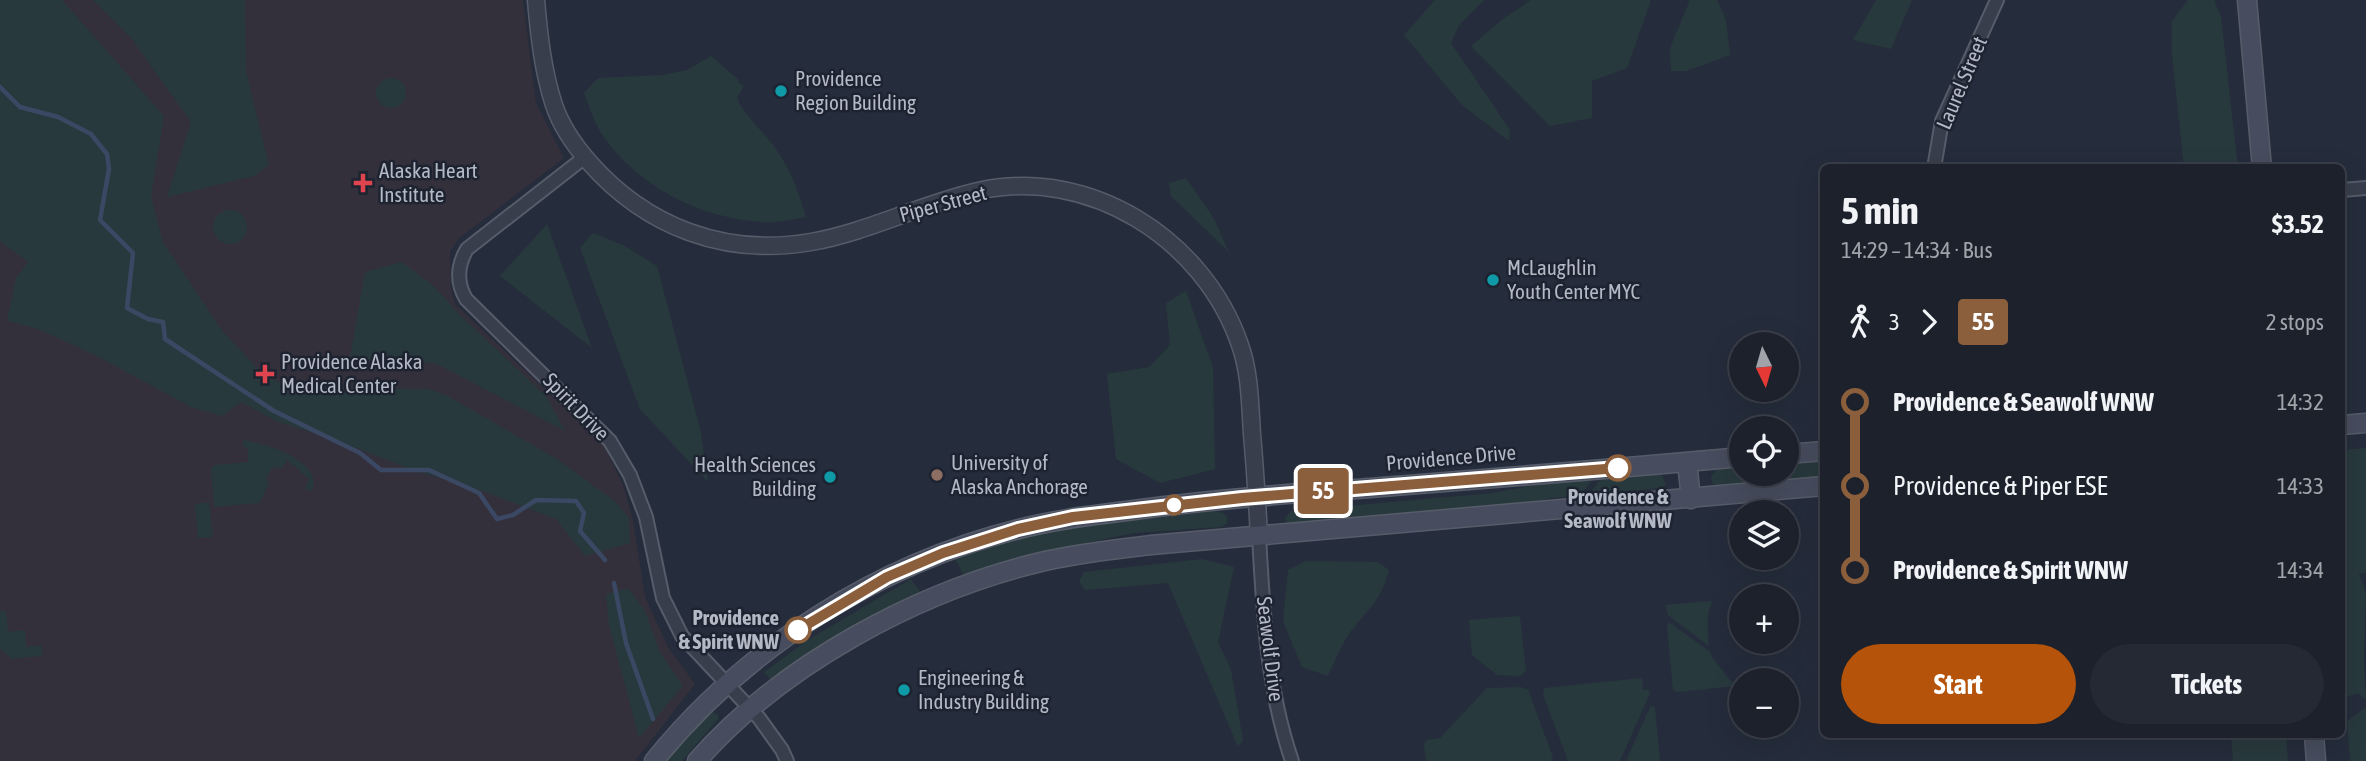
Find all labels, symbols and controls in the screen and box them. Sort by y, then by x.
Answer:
street label: Laurel Street [1931,33,1991,133]
place label: Providence Region Building [795,66,916,114]
marker: Providence Region Building [773,83,789,99]
place label: Alaska Heart Institute [379,158,477,206]
marker: Alaska Heart Institute [353,173,373,193]
street label: Piper Street [896,180,989,226]
text: 5 min [1841,189,1919,232]
text: $3.52 [2272,209,2324,239]
text: 14:29 – 14:34 · Bus [1841,237,1993,263]
place label: McLaughlin Youth Center MYC [1507,255,1641,303]
marker: McLaughlin Youth Center MYC [1485,272,1501,288]
icon: walk [1841,303,1879,341]
icon: forward [1910,303,1948,341]
text: 55 [1972,308,1994,335]
text: 3 [1889,309,1900,335]
text: 2 stops [2266,309,2324,335]
north arrow [1729,332,1799,402]
map controls [1729,332,1799,738]
place label: Providence Alaska Medical Center [281,349,423,397]
marker: Providence Alaska Medical Center [255,364,275,384]
street label: Spirit Drive [539,368,615,445]
text: Providence & Seawolf WNW [1893,387,2154,417]
text: 14:32 [2277,389,2324,415]
button: locate [1729,416,1799,486]
street label: Providence Drive [1385,439,1517,475]
place label: University of Alaska Anchorage [951,450,1088,498]
place label: Health Sciences Building [694,452,816,500]
marker: Providence & Seawolf WNW [1605,455,1631,481]
marker: University of Alaska Anchorage [929,467,945,483]
line badge: 55 [1292,468,1354,514]
marker: Health Sciences Building [822,469,838,485]
text: Providence & Piper ESE [1893,471,2108,501]
text: 14:33 [2277,473,2324,499]
text: 55 [1312,477,1334,504]
place label: Providence & Seawolf WNW [1564,484,1672,532]
unlabelled marker [1164,495,1184,515]
button: layers [1729,500,1799,570]
text: Providence & Spirit WNW [1893,555,2128,585]
text: 14:34 [2277,557,2324,583]
button: + [1729,584,1799,654]
street label: Seawolf Drive [1253,595,1289,703]
place label: Providence & Spirit WNW [679,605,780,653]
marker: Providence & Spirit WNW [785,617,811,643]
button: Start [1841,644,2076,724]
button: Tickets [2090,644,2324,724]
place label: Engineering & Industry Building [918,665,1049,713]
button: − [1729,668,1799,738]
marker: Engineering & Industry Building [896,682,912,698]

